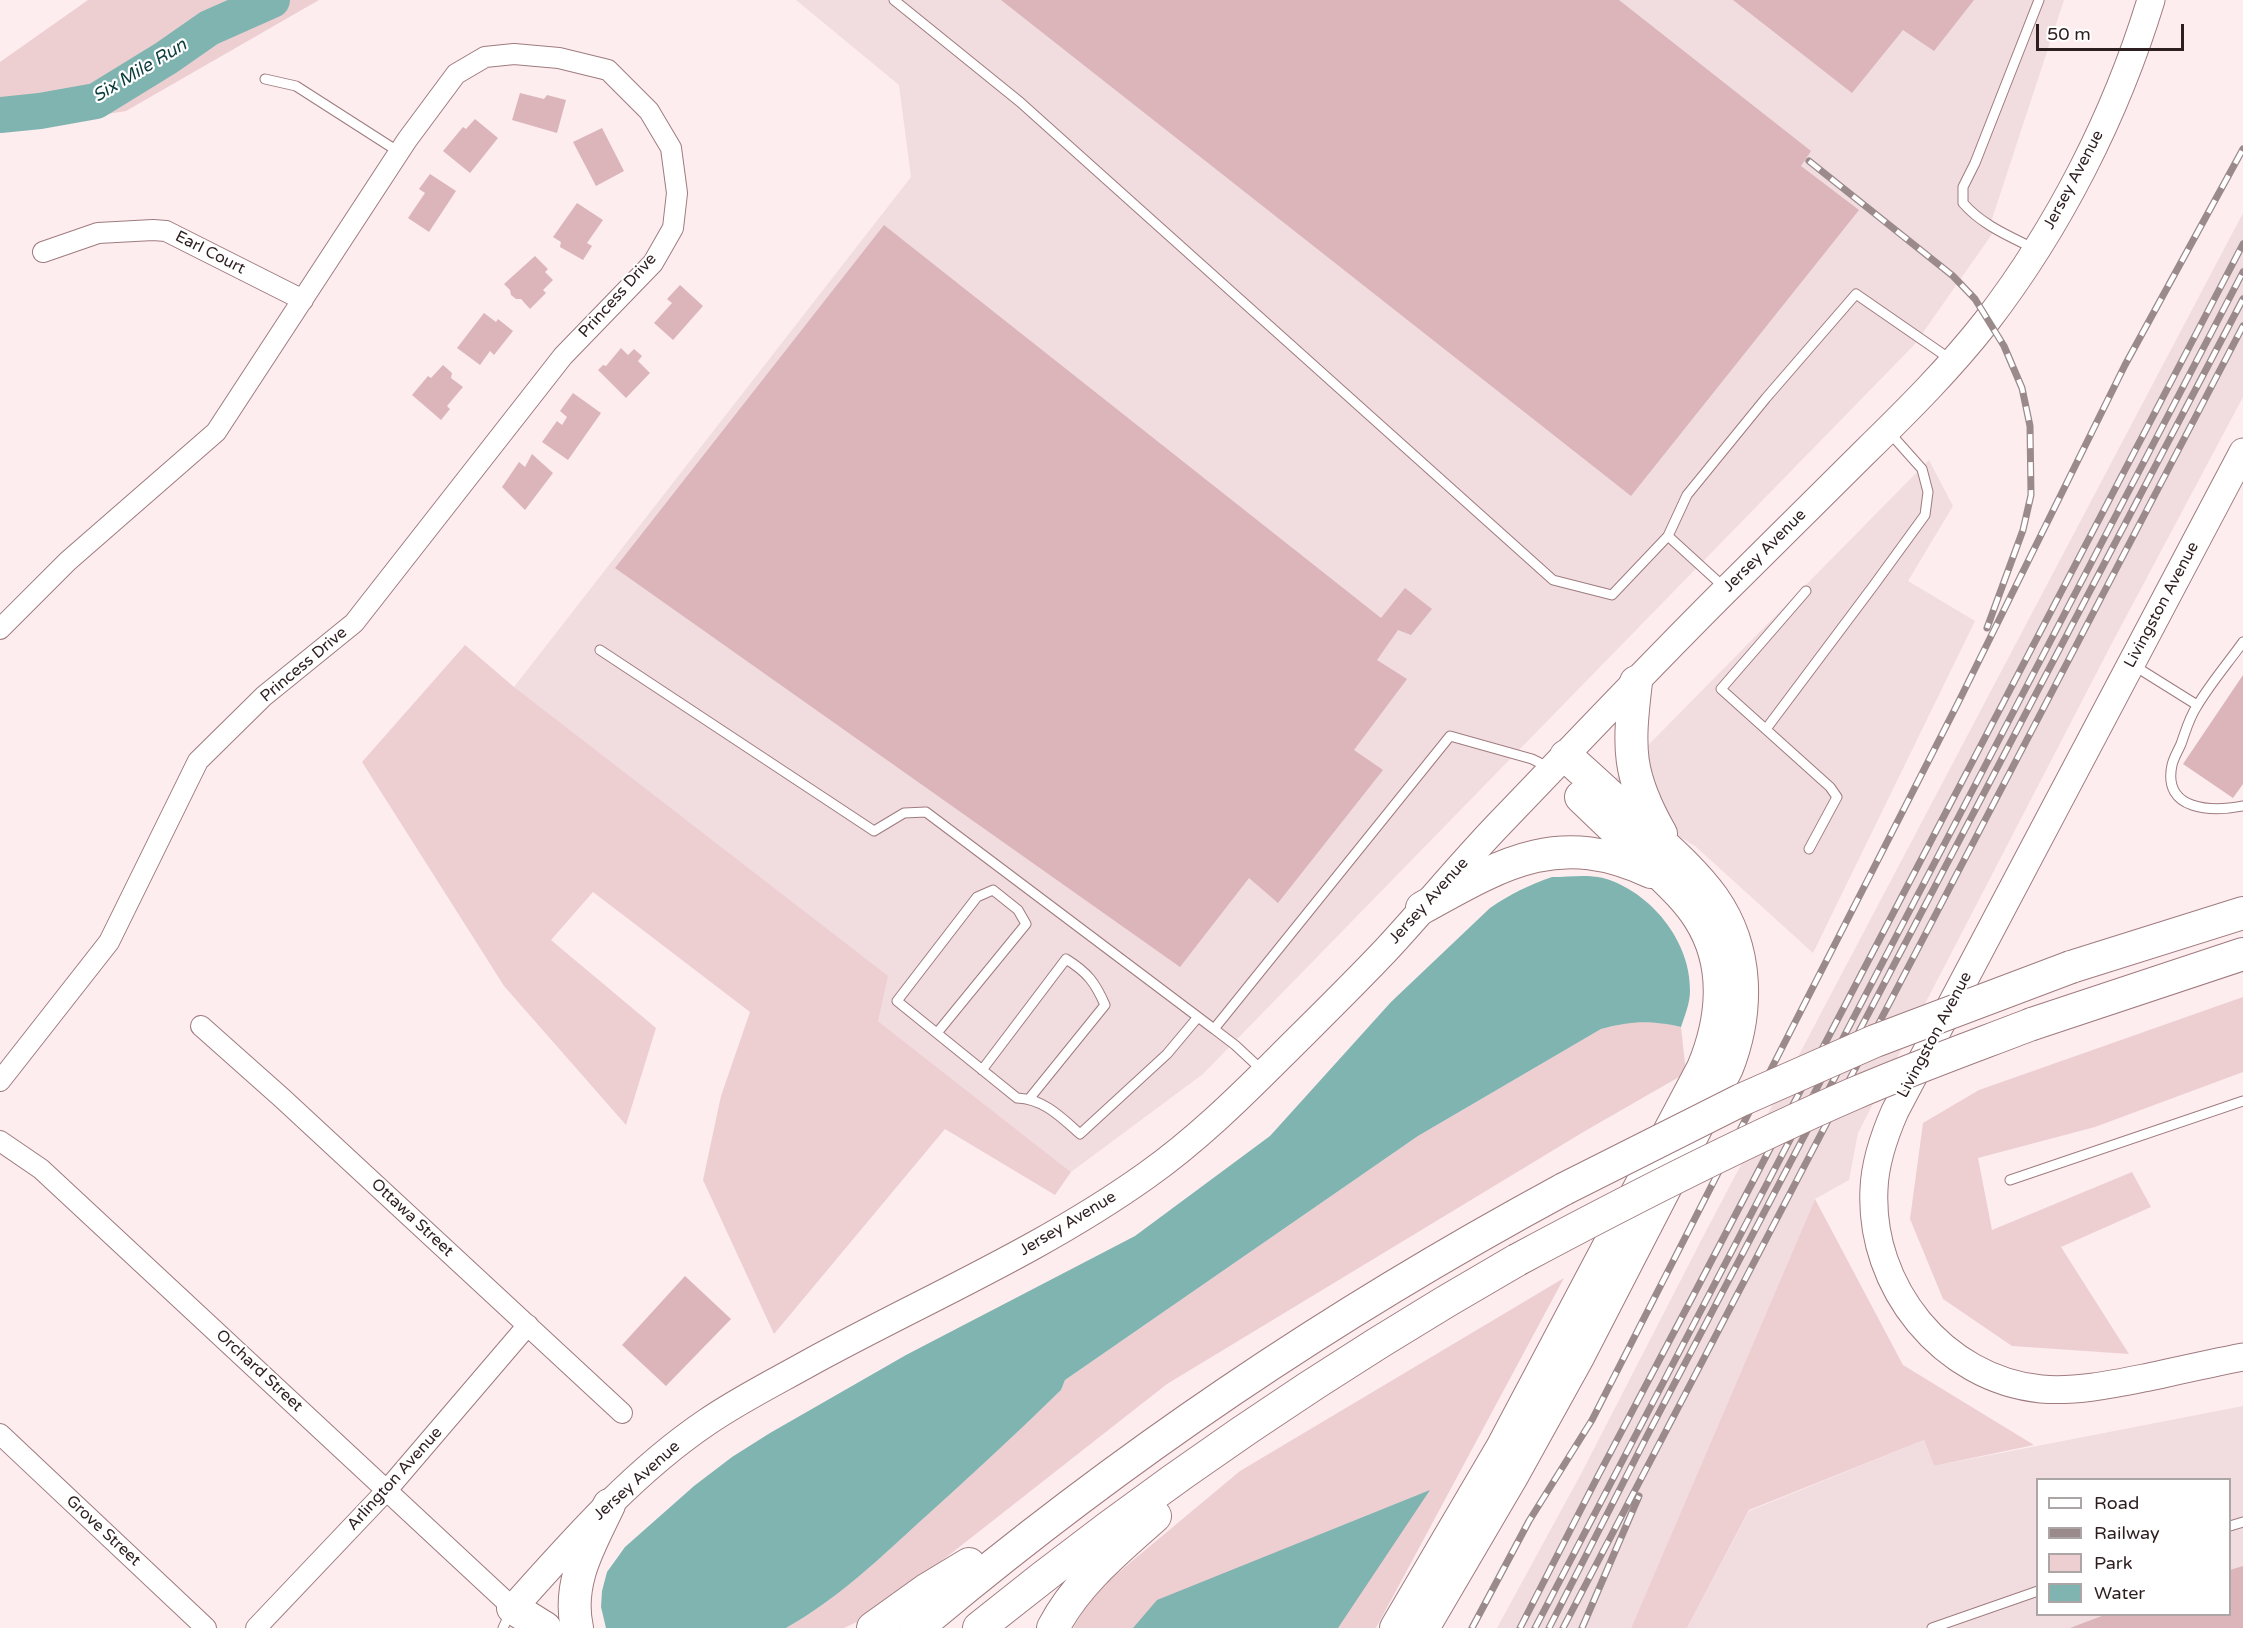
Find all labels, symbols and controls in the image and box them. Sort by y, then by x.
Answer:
scale bar [2039,12,2188,50]
text: 50 m [2047,23,2091,45]
water label: Six Mile Run [89,35,191,107]
street label: Jersey Avenue [2040,127,2108,233]
street label: Earl Court [172,227,248,279]
street label: Princess Drive [575,250,661,342]
street label: Jersey Avenue [1720,506,1810,596]
street label: Livingston Avenue [2121,539,2203,671]
street label: Princess Drive [257,623,351,707]
street label: Jersey Avenue [1385,854,1473,948]
street label: Livingston Avenue [1894,969,1976,1101]
street label: Ottawa Street [367,1175,457,1261]
street label: Jersey Avenue [1016,1188,1120,1260]
street label: Orchard Street [212,1326,306,1416]
street label: Arlington Avenue [343,1423,447,1535]
street label: Jersey Avenue [590,1437,684,1525]
legend [2036,1478,2231,1616]
street label: Grove Street [62,1492,144,1570]
text: Road [2094,1492,2139,1514]
text: Railway [2094,1522,2160,1544]
text: Park [2094,1552,2132,1574]
text: Water [2094,1582,2145,1604]

